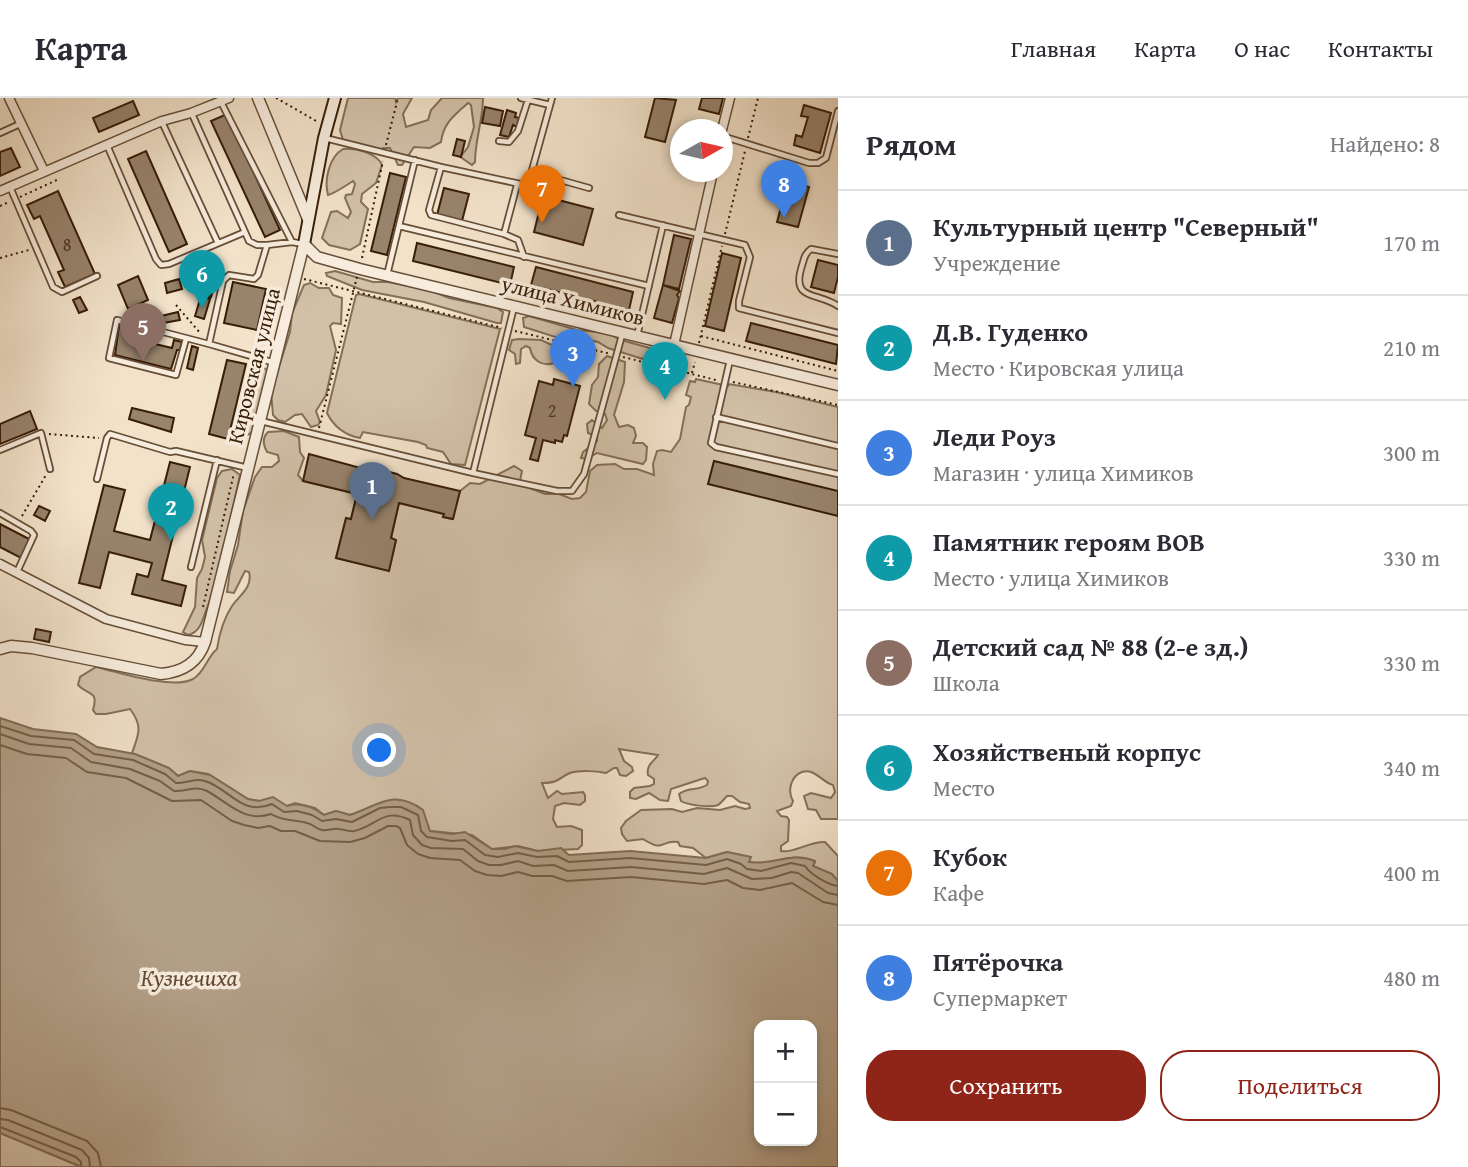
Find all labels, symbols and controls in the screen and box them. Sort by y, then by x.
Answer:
text: Карта [35,24,127,72]
text: Главная [1011,31,1096,66]
text: Карта [1134,31,1196,66]
text: О нас [1234,31,1290,66]
text: Контакты [1328,31,1433,66]
north arrow [670,119,733,182]
text: Рядом [866,122,957,166]
text: Найдено: 8 [1330,127,1440,160]
pin: 8 [761,160,807,218]
pin: 7 [519,165,565,223]
text: Культурный центр "Северный" [933,207,1319,246]
text: 1 [883,226,895,259]
text: 170 m [1383,226,1440,259]
house number: 8 [63,231,71,258]
text: Учреждение [933,246,1060,279]
pin: 6 [179,250,225,308]
street label: улица Химиков [497,268,648,333]
street label: Кировская улица [219,285,288,447]
pin: 5 [120,303,166,361]
text: Д.В. Гуденко [933,312,1088,351]
pin: 3 [550,329,596,387]
text: 2 [883,331,895,364]
text: 210 m [1383,331,1440,364]
pin: 4 [642,342,688,400]
text: Место · Кировская улица [933,351,1184,384]
house number: 2 [548,397,556,424]
text: Леди Роуз [933,417,1056,456]
text: 3 [883,436,895,469]
text: 300 m [1383,436,1440,469]
text: Магазин · улица Химиков [933,456,1194,489]
pin: 1 [349,462,395,520]
pin: 2 [148,483,194,541]
text: Памятник героям ВОВ [933,522,1205,561]
text: 4 [883,541,895,574]
text: 330 m [1383,541,1440,574]
text: Место · улица Химиков [933,561,1169,594]
text: Детский сад № 88 (2-е зд.) [933,627,1248,666]
text: 5 [883,646,895,679]
text: 330 m [1383,646,1440,679]
text: Школа [933,666,1000,699]
text: Хозяйственый корпус [933,732,1201,771]
your location [362,733,396,767]
text: 6 [883,751,895,784]
text: 340 m [1383,751,1440,784]
text: Место [933,771,995,804]
text: Кубок [933,837,1007,876]
text: 7 [883,856,895,889]
text: 400 m [1383,856,1440,889]
text: Кафе [933,876,984,909]
text: Пятёрочка [933,942,1063,981]
water label: Кузнечиха [141,961,238,994]
text: 8 [883,961,895,994]
text: 480 m [1383,961,1440,994]
text: Супермаркет [933,981,1067,1014]
map controls [754,1020,817,1146]
button: + [754,1020,817,1083]
button: Сохранить [866,1050,1146,1121]
button: Поделиться [1160,1050,1440,1121]
button: − [754,1083,817,1146]

